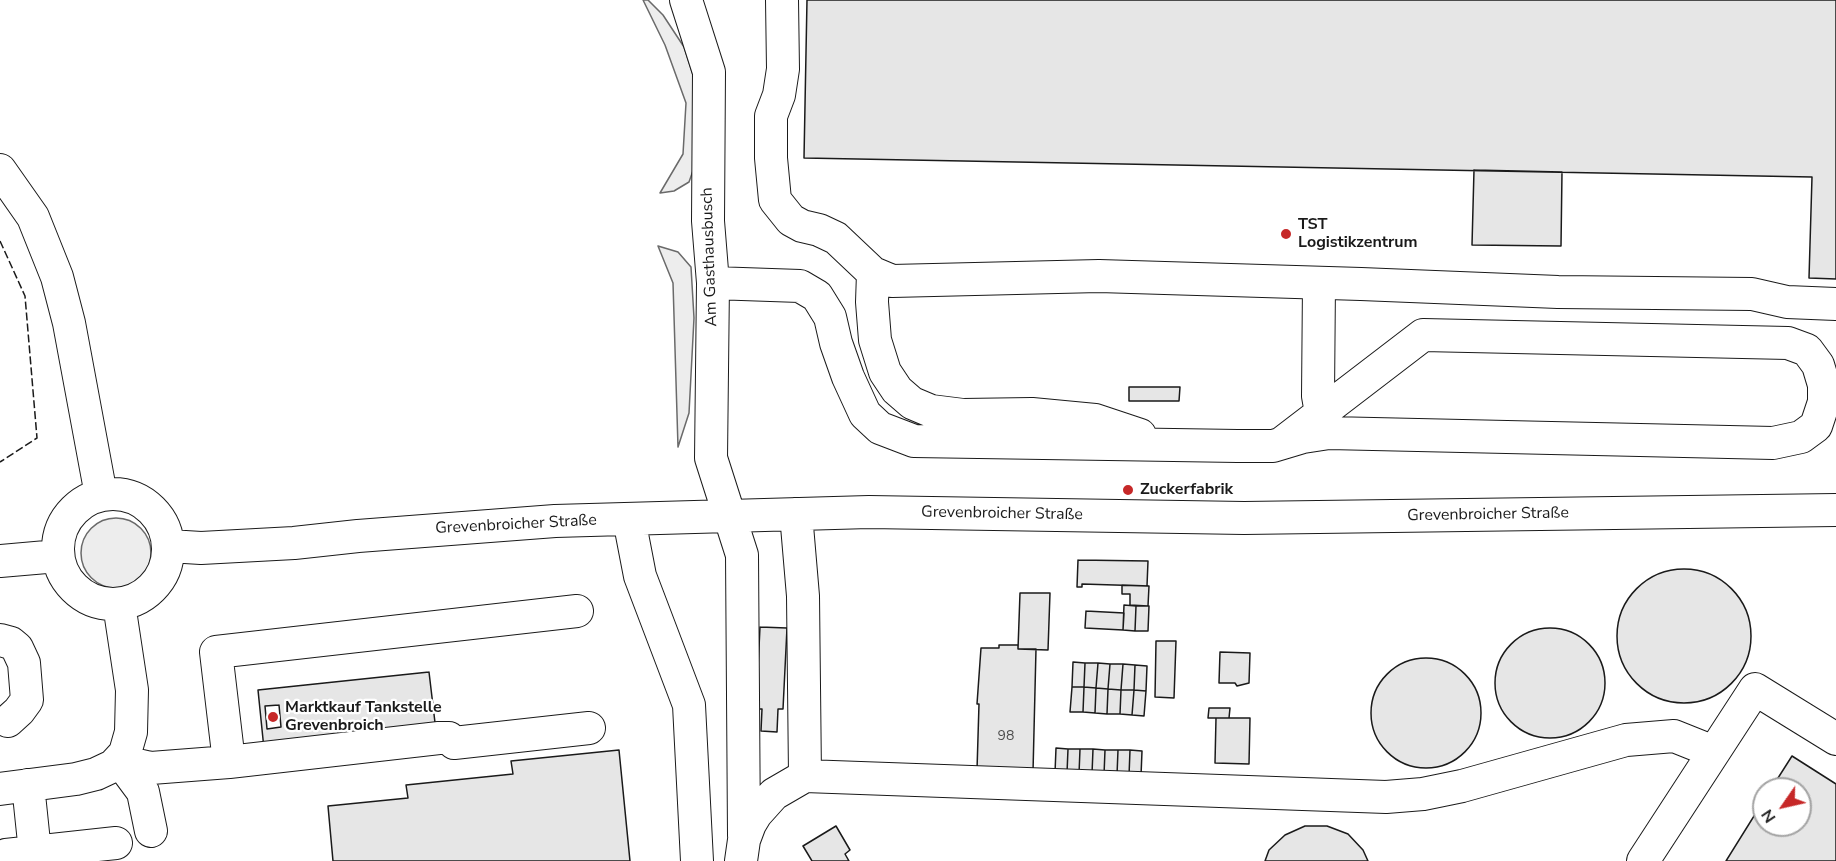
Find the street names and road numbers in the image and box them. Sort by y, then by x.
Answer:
street label: Am Gasthausbusch [698,187,722,327]
street label: Grevenbroicher Straße [921,503,1083,525]
street label: Grevenbroicher Straße [1407,504,1569,526]
street label: Grevenbroicher Straße [435,511,597,539]

